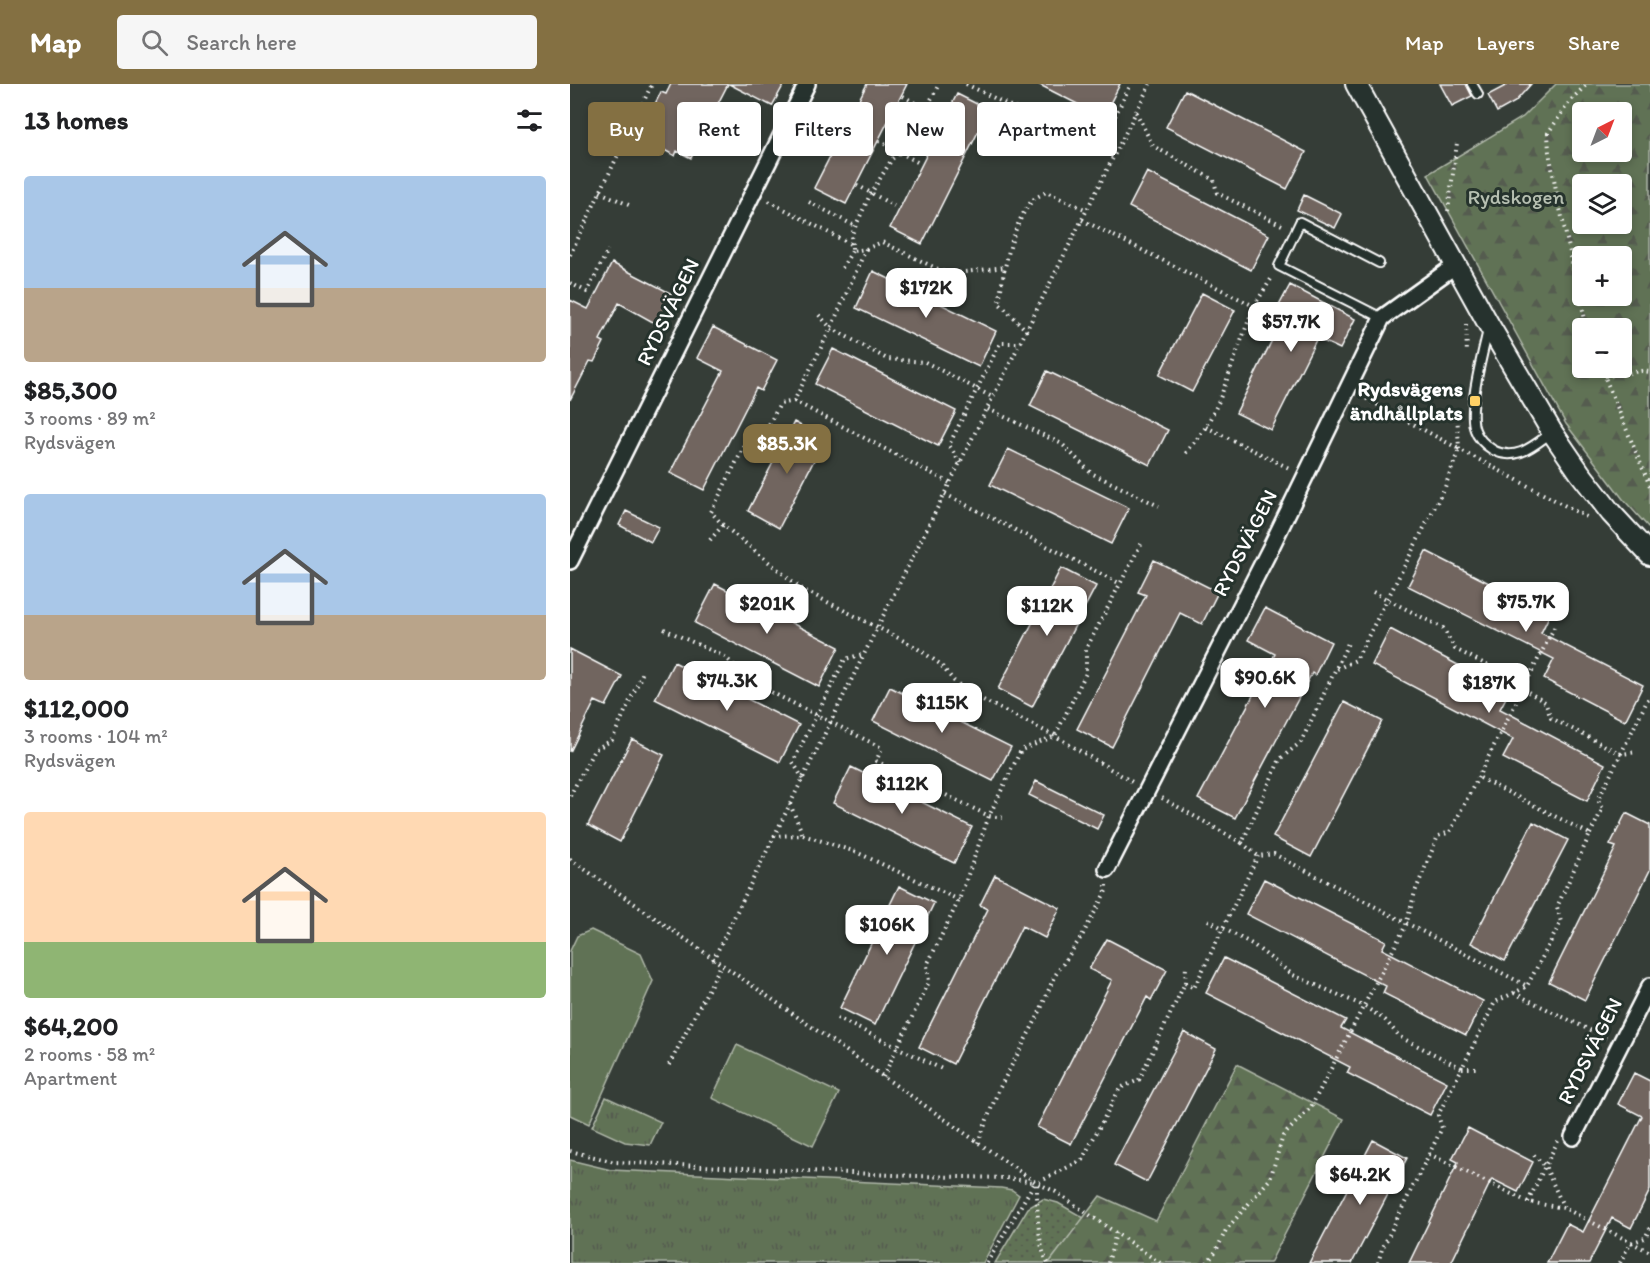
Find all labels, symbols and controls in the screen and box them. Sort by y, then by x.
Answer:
search box [117,15,537,69]
text: Map [30,25,81,59]
icon: search [138,26,171,59]
text: Search here [186,29,297,56]
text: Map [1405,30,1444,55]
text: Layers [1477,30,1535,55]
text: Share [1568,30,1620,55]
chip: Buy [588,102,665,156]
chip: Rent [677,102,761,156]
chip: Filters [773,102,873,156]
chip: New [885,102,965,156]
chip: Apartment [977,102,1117,156]
north arrow [1572,102,1632,162]
map controls [1572,102,1632,378]
text: 13 homes [24,104,128,136]
icon: filters [513,104,546,137]
button: layers [1572,174,1632,234]
park label: Rydskogen [1468,184,1565,209]
icon: home [231,215,339,323]
button: + [1572,246,1632,306]
street label: RYDSVÄGEN [631,254,704,370]
pin: $172K [884,268,968,319]
text: $172K [900,275,952,299]
pin: $57.7K [1242,302,1340,353]
text: $57.7K [1262,309,1320,333]
button: − [1572,318,1632,378]
text: $85,300 [24,374,117,406]
place label: Rydsvägens ändhållplats [1350,376,1463,426]
marker: Rydsvägens ändhållplats [1468,394,1482,408]
text: 3 rooms · 89 m² [24,406,156,430]
pin: $85.3K [738,424,836,475]
text: Rydsvägen [24,430,116,454]
text: $85.3K [757,431,817,455]
street label: RYDSVÄGEN [1207,485,1282,600]
icon: home [231,533,339,641]
pin: $75.7K [1477,582,1575,633]
pin: $201K [725,584,809,635]
pin: $112K [1005,586,1089,637]
text: $75.7K [1497,589,1555,613]
text: $201K [739,591,795,615]
text: $112K [1021,593,1073,617]
pin: $90.6K [1216,658,1314,709]
pin: $74.3K [678,661,776,712]
pin: $187K [1447,663,1531,714]
text: $90.6K [1234,665,1296,689]
text: $74.3K [697,668,757,692]
text: $187K [1462,670,1516,694]
pin: $115K [900,683,984,734]
text: $115K [916,690,968,714]
text: $112,000 [24,692,129,724]
text: 3 rooms · 104 m² [24,724,168,748]
text: Rydsvägen [24,748,116,772]
pin: $112K [860,764,944,815]
text: $112K [876,771,928,795]
icon: home [231,851,339,959]
pin: $106K [845,905,929,956]
text: $106K [859,912,915,936]
street label: RYDSVÄGEN [1552,993,1627,1108]
text: $64,200 [24,1010,118,1042]
text: 2 rooms · 58 m² [24,1042,155,1066]
text: Apartment [24,1066,117,1090]
pin: $64.2K [1311,1155,1409,1206]
text: $64.2K [1330,1162,1390,1186]

